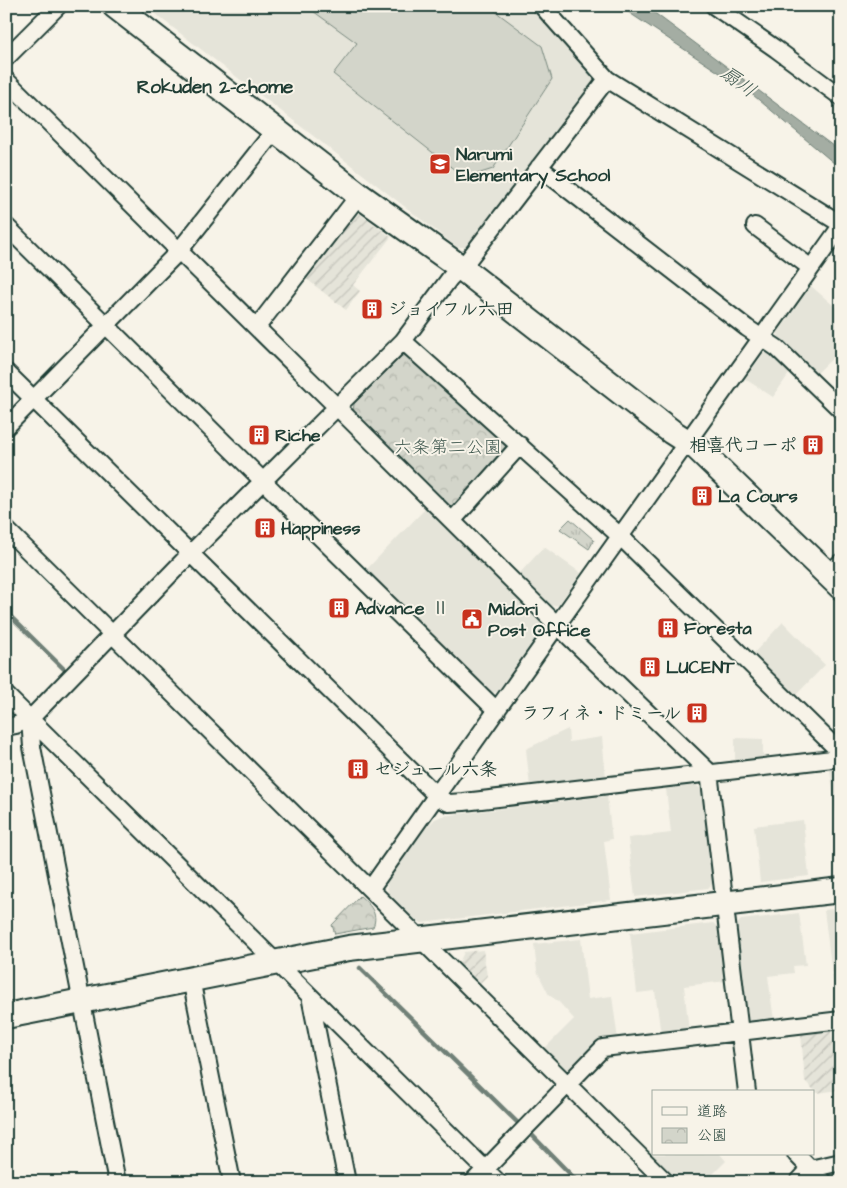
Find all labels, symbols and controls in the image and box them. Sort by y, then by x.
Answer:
water label: 扇川 [715,60,761,104]
district label: Rokuden 2-chome [137,74,294,101]
place label: Narumi Elementary School [456,142,611,189]
school or university icon: Narumi Elementary School [428,152,452,176]
building icon: ジョイフル六田 [360,297,384,321]
place label: ジョイフル六田 [388,297,514,322]
building icon: Riche [247,423,271,447]
place label: Riche [275,423,321,448]
place label: 相喜代コーポ [689,433,797,458]
building icon: 相喜代コーポ [801,433,825,457]
park label: 六条第二公園 [394,435,502,460]
building icon: La Cours [690,484,714,508]
place label: La Cours [718,484,798,509]
building icon: Happiness [253,516,277,540]
place label: Happiness [281,516,361,541]
building icon: Advance Ⅱ [327,596,351,620]
place label: Advance Ⅱ [355,596,450,621]
place label: Midori Post Office [488,597,591,643]
public building icon: Midori Post Office [460,607,484,631]
building icon: Foresta [656,616,680,640]
place label: Foresta [684,616,753,641]
building icon: LUCENT [638,655,662,679]
place label: LUCENT [666,655,735,680]
place label: ラフィネ・ドミール [521,701,681,726]
building icon: ラフィネ・ドミール [685,701,709,725]
building icon: セジュール六条 [346,757,370,781]
place label: セジュール六条 [374,757,497,782]
legend [652,1090,814,1156]
text: 道路 [697,1101,727,1122]
text: 公園 [697,1125,727,1146]

